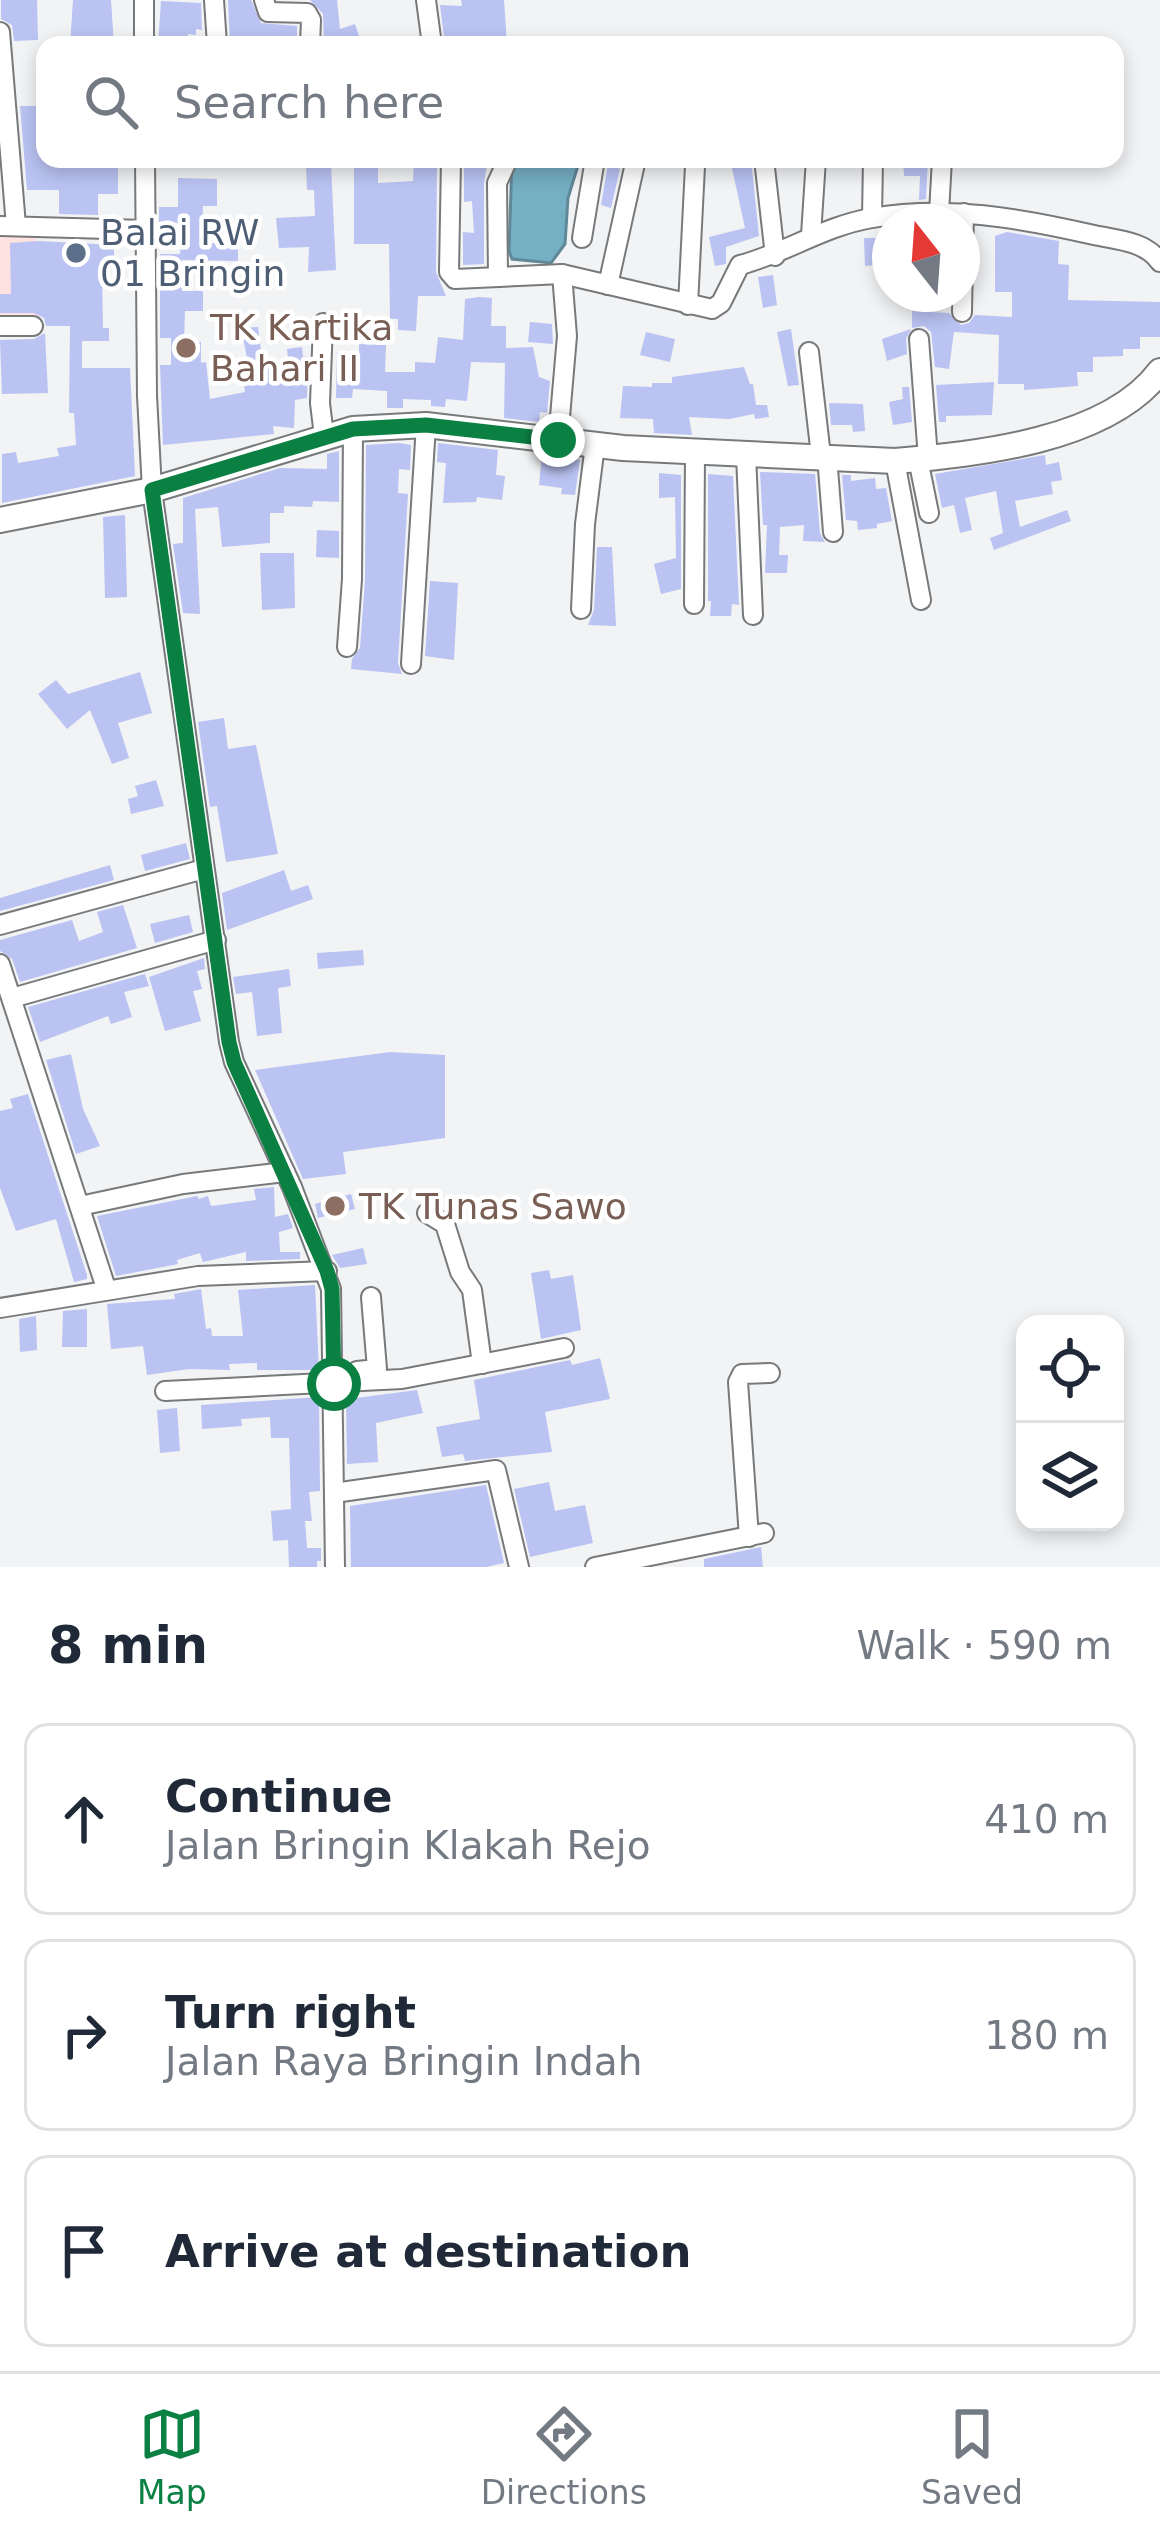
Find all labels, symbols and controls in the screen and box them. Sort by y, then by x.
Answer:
search box [36,36,1124,168]
icon: search [78,69,144,135]
text: Search here [174,76,444,129]
north arrow [872,204,980,312]
place label: Balai RW 01 Bringin [100,212,285,294]
marker: Balai RW 01 Bringin [63,240,89,266]
place label: TK Kartika Bahari II [209,307,393,389]
marker: TK Kartika Bahari II [173,335,199,361]
route end [531,413,585,467]
place label: TK Tunas Sawo [358,1186,627,1227]
marker: TK Tunas Sawo [322,1193,348,1219]
map controls [1016,1315,1124,1531]
button: locate [1016,1315,1124,1423]
route start [307,1357,361,1411]
button: layers [1016,1423,1124,1531]
text: 8 min [48,1616,208,1675]
text: Walk · 590 m [857,1623,1112,1668]
text: Continue [165,1770,393,1823]
icon: ahead [51,1786,117,1852]
text: 410 m [984,1797,1109,1842]
text: Jalan Bringin Klakah Rejo [165,1823,651,1868]
text: Turn right [165,1986,416,2039]
icon: right [51,2002,117,2068]
text: 180 m [984,2013,1109,2058]
text: Jalan Raya Bringin Indah [165,2039,642,2084]
icon: arrive [51,2218,117,2284]
text: Arrive at destination [165,2225,691,2278]
tab: Map [137,2401,207,2512]
tab: Directions [481,2401,647,2512]
tab: Saved [921,2401,1023,2512]

